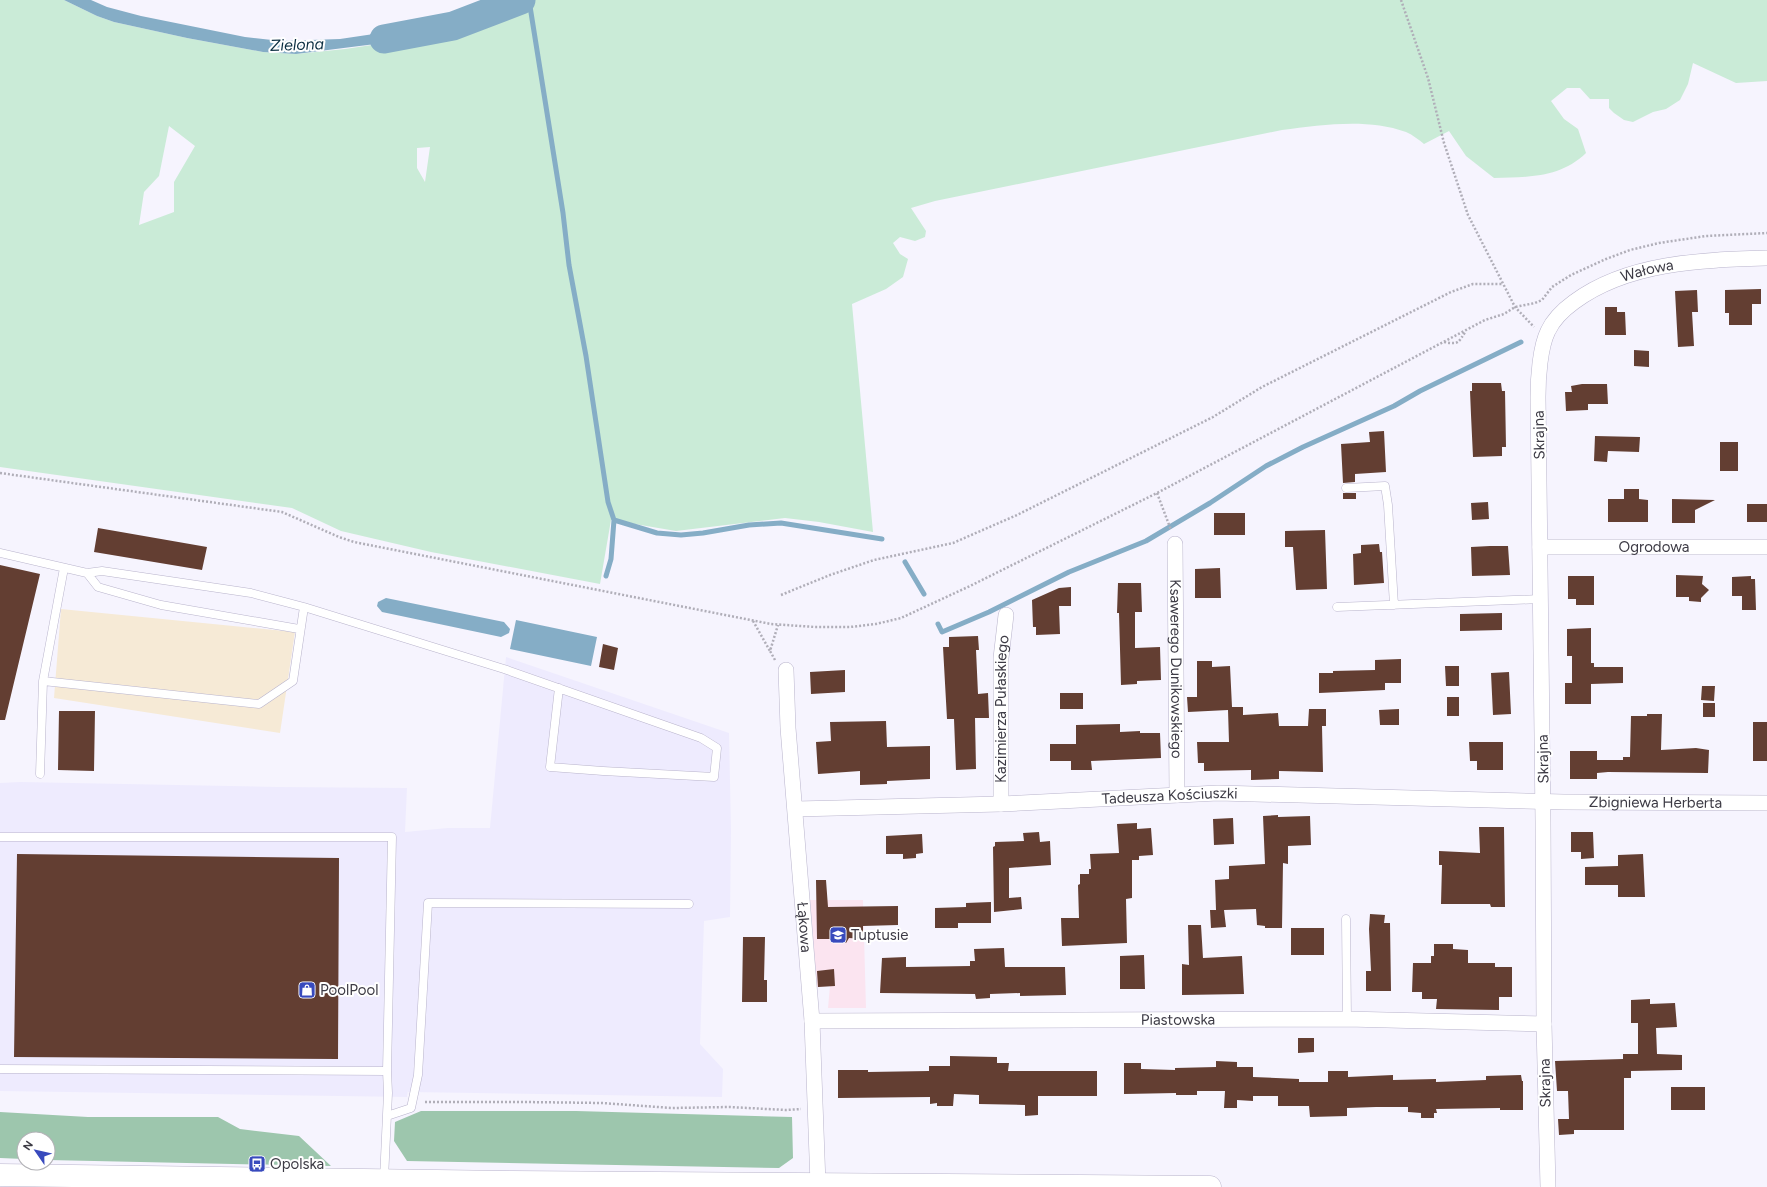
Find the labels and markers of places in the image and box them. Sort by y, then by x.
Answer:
school or university icon: Tuptusie [828,925,848,945]
place label: Tuptusie [851,926,909,944]
shop icon: PoolPool [297,980,317,1000]
place label: PoolPool [320,981,378,999]
bus stop icon: Opolska [247,1154,267,1174]
place label: Opolska [270,1155,324,1173]

